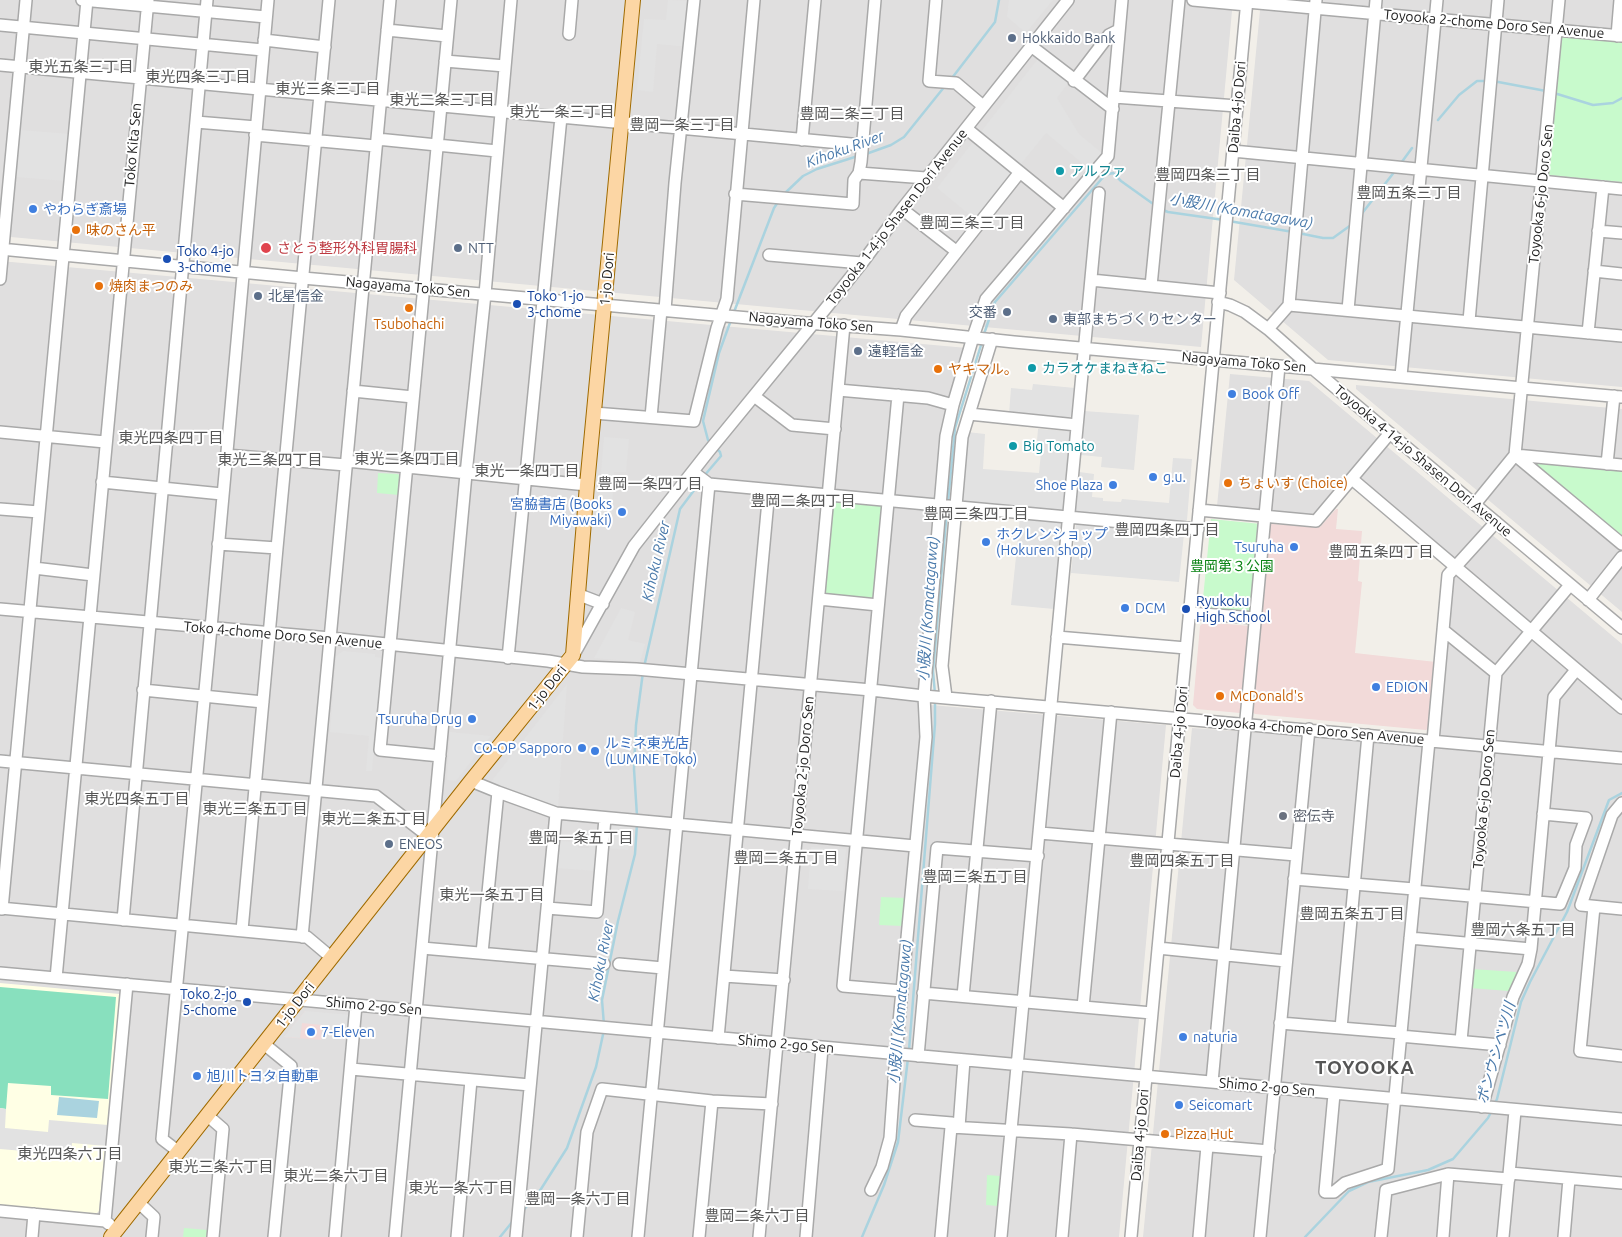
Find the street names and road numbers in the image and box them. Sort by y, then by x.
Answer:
street label: Toyooka 2-chome Doro Sen Avenue [1383,6,1605,42]
street label: Daiba 4-jo Dori [1225,60,1249,154]
street label: Toko Kita Sen [121,102,145,188]
street label: Toyooka 6-jo Doro Sen [1525,123,1557,265]
street label: Toyooka 1-4-jo Shasen Dori Avenue [823,125,971,309]
street label: 1-jo Dori [596,252,618,306]
street label: Nagayama Toko Sen [345,273,471,301]
street label: Nagayama Toko Sen [748,308,874,336]
street label: Nagayama Toko Sen [1181,348,1307,376]
street label: Toyooka 4-14-jo Shasen Dori Avenue [1331,382,1515,540]
street label: Toko 4-chome Doro Sen Avenue [183,618,383,652]
street label: 1-jo Dori [524,662,570,714]
street label: Daiba 4-jo Dori [1167,685,1191,779]
street label: Toyooka 2-jo Doro Sen [789,695,817,837]
street label: Toyooka 4-chome Doro Sen Avenue [1203,712,1425,748]
street label: Toyooka 6-jo Doro Sen [1470,728,1498,870]
street label: 1-jo Dori [272,979,318,1031]
street label: Shimo 2-go Sen [325,993,423,1019]
street label: Shimo 2-go Sen [737,1031,835,1057]
street label: Shimo 2-go Sen [1218,1074,1316,1100]
street label: Daiba 4-jo Dori [1128,1088,1152,1182]

